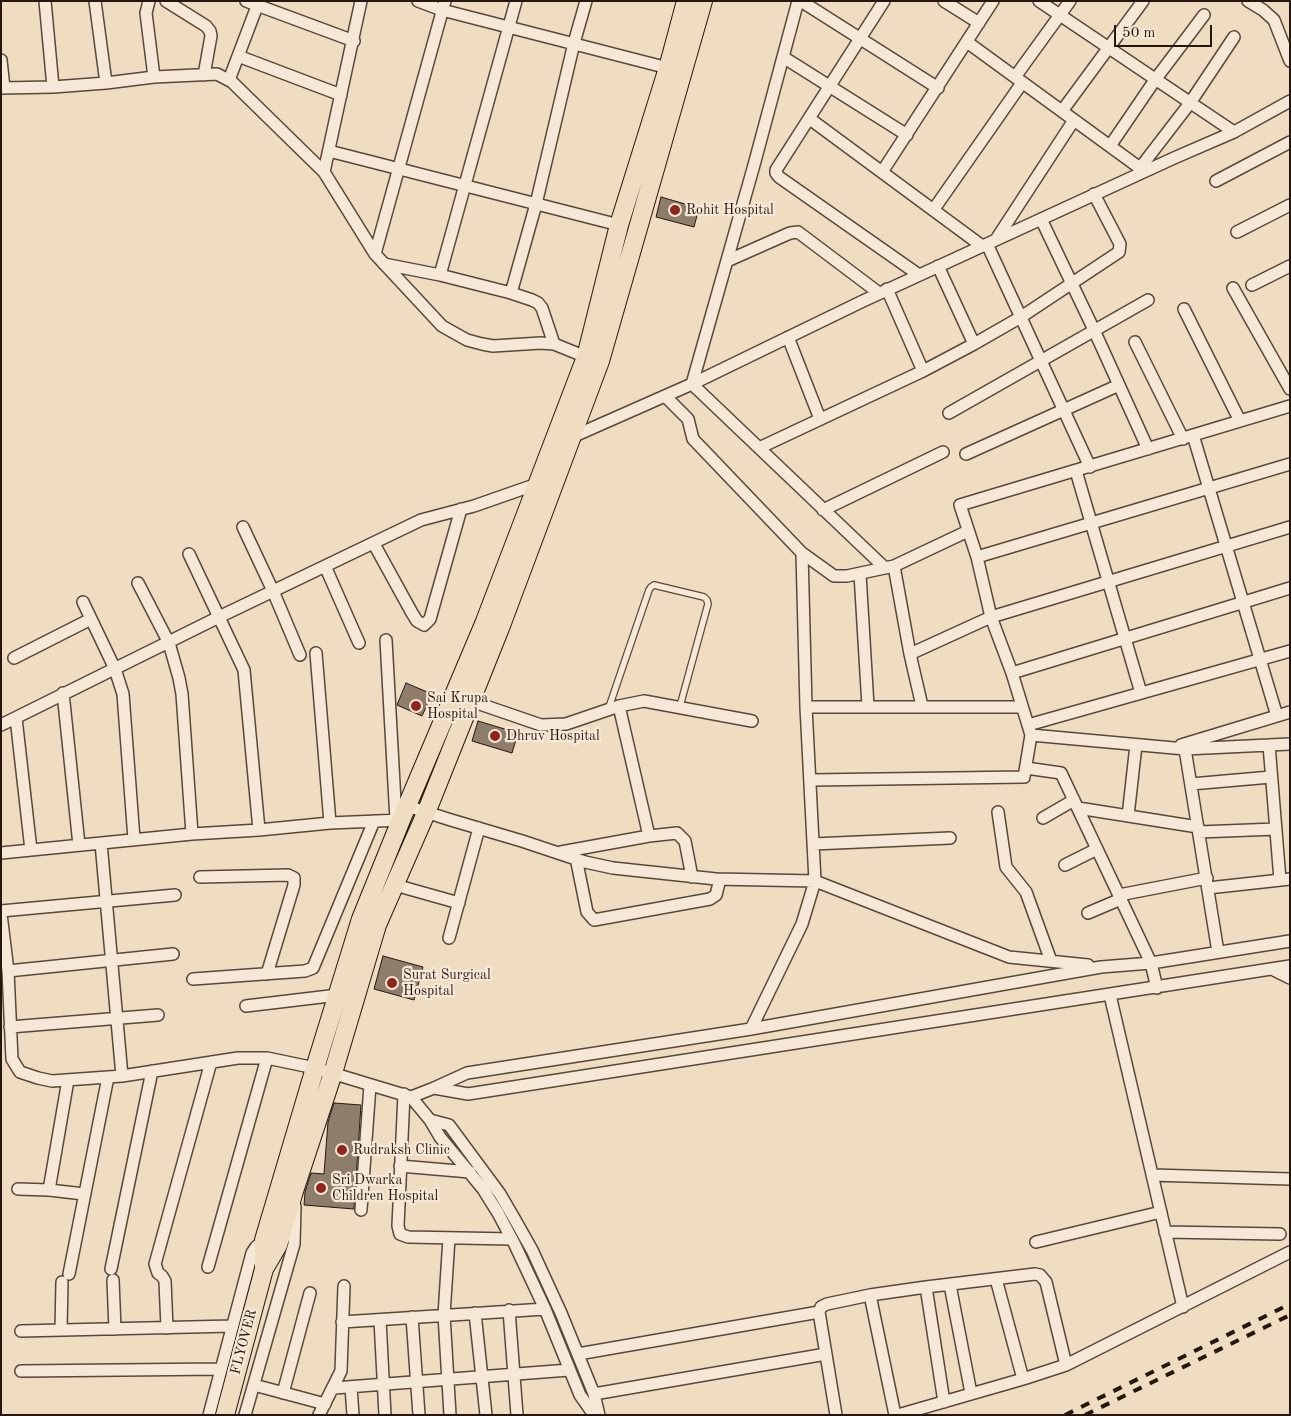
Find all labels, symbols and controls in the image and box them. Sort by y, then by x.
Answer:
scale bar [1116,15,1214,47]
text: 50 m [1122,26,1156,41]
place label: Rohit Hospital [686,202,774,218]
marker: Rohit Hospital [668,203,682,217]
place label: Sai Krupa Hospital [427,690,488,722]
marker: Sai Krupa Hospital [409,699,423,713]
place label: Dhruv Hospital [506,728,600,744]
marker: Dhruv Hospital [488,729,502,743]
place label: Surat Surgical Hospital [403,967,491,1000]
marker: Surat Surgical Hospital [385,976,399,990]
place label: Rudraksh Clinic [353,1142,450,1158]
marker: Rudraksh Clinic [335,1143,349,1157]
place label: Sri Dwarka Children Hospital [332,1172,438,1204]
marker: Sri Dwarka Children Hospital [314,1181,328,1195]
street label: FLYOVER [227,1308,261,1376]

